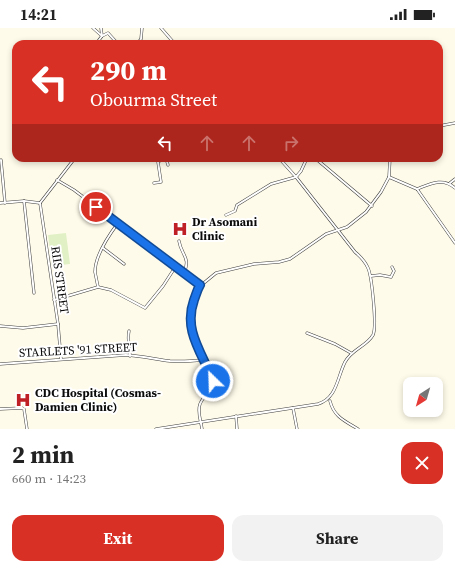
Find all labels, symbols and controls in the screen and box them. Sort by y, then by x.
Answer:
text: 14:21 [20,4,57,25]
text: 290 m [90,51,167,89]
icon: left [24,56,76,108]
text: Obourma Street [90,87,217,112]
icon: left [154,132,176,154]
icon: ahead [196,132,218,154]
icon: ahead [238,132,260,154]
icon: right [280,132,302,154]
pin [79,190,113,224]
icon: arrive [85,196,107,218]
place label: Dr Asomani Clinic [192,214,257,244]
hospital icon: Dr Asomani Clinic [171,220,189,238]
street label: RIIS STREET [47,245,73,316]
street label: STARLETS '91 STREET [19,339,138,361]
position arrow [192,360,234,402]
north arrow [403,377,443,417]
map controls [403,377,443,417]
place label: CDC Hospital (Cosmas- Damien Clinic) [35,385,161,415]
hospital icon: CDC Hospital (Cosmas- Damien Clinic) [14,391,32,409]
text: 2 min [12,438,74,471]
button: close [401,442,443,484]
text: 660 m · 14:23 [12,470,86,487]
button: Exit [12,515,224,561]
button: Share [232,515,443,561]

